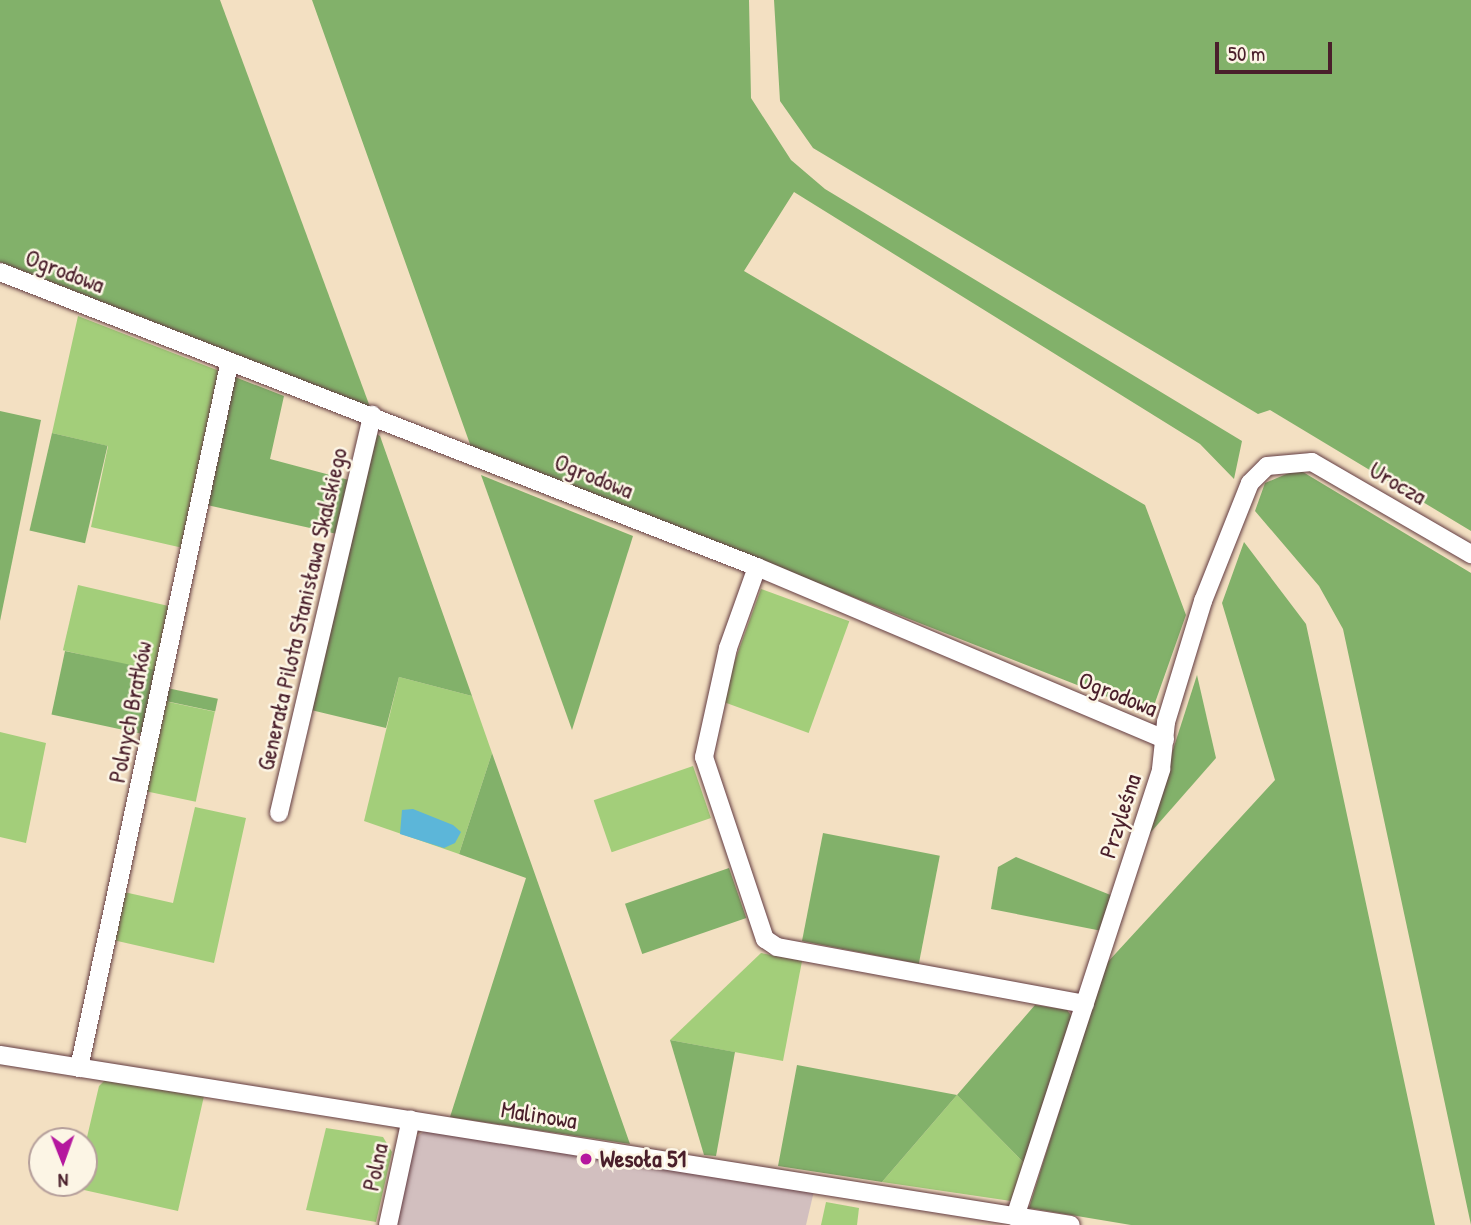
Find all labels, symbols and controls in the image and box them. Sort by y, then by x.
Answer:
scale bar [1219,28,1336,72]
text: 50 m [1228,39,1265,68]
street label: Ogrodowa [21,243,109,299]
street label: Generała Pilota Stanisława Skalskiego [251,445,353,773]
street label: Ogrodowa [550,447,638,505]
street label: Urocza [1364,455,1432,511]
street label: Polnych Bratków [102,639,158,785]
street label: Ogrodowa [1074,665,1162,723]
street label: Przyleśna [1093,770,1147,862]
street label: Malinowa [499,1095,579,1135]
north arrow [28,1127,98,1197]
street label: Polna [356,1141,394,1193]
place label: Wesoła 51 [600,1145,686,1173]
marker: Wesoła 51 [578,1151,594,1167]
text: N [58,1168,69,1194]

